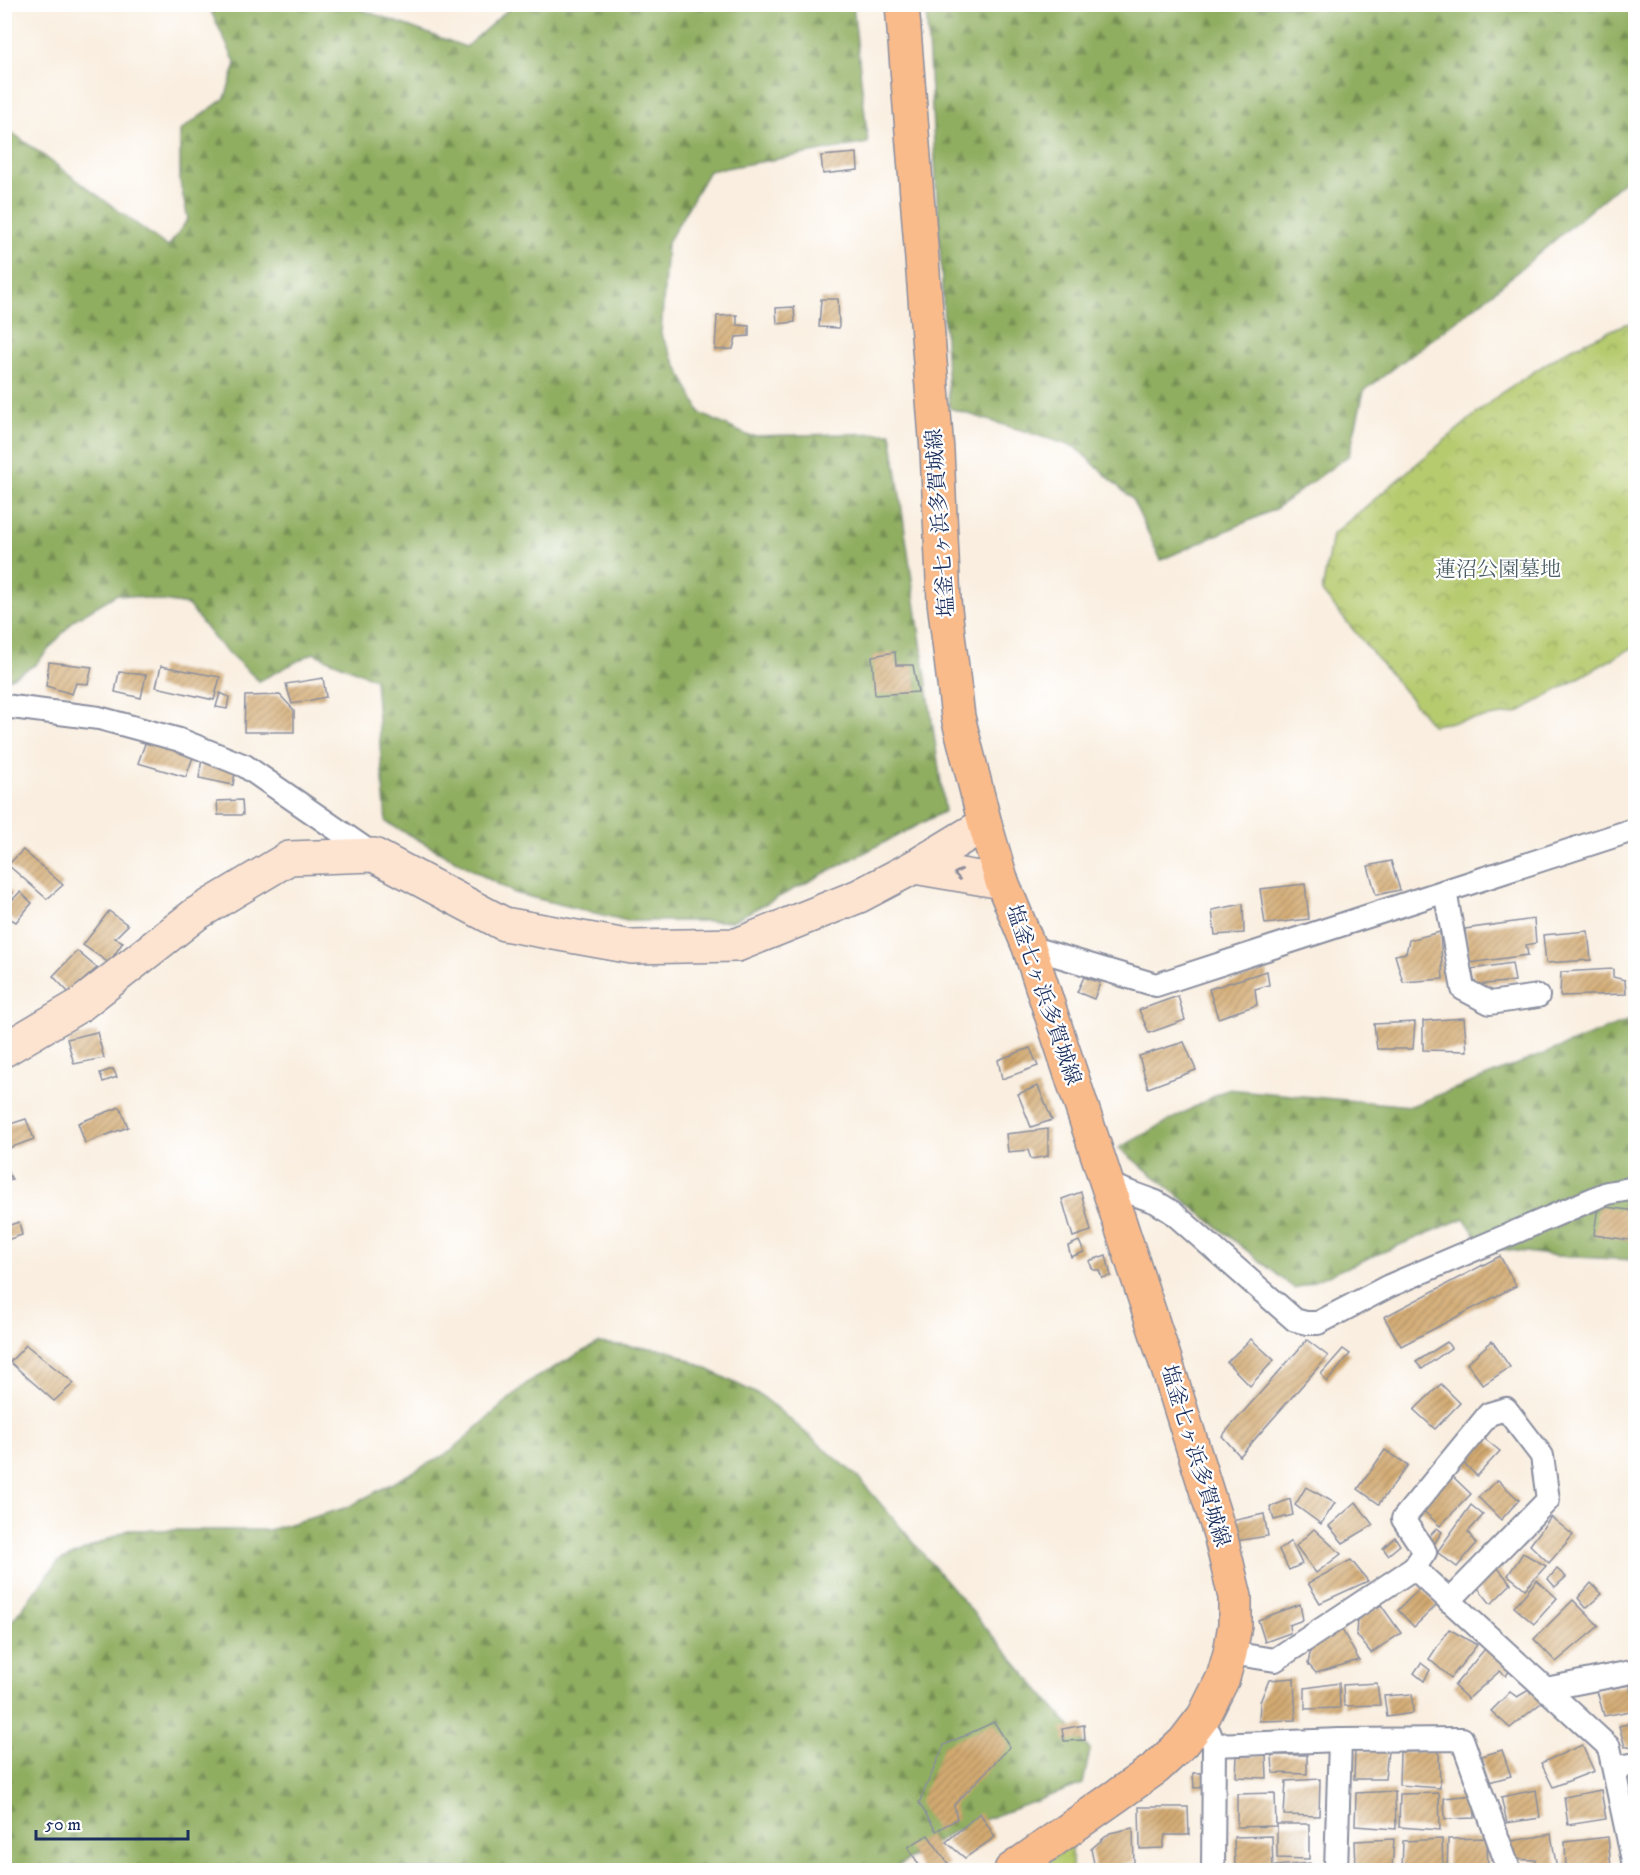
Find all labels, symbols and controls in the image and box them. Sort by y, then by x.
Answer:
street label: 塩釜七ヶ浜多賀城線 [921,428,961,618]
park label: 蓮沼公園墓地 [1435,557,1561,583]
one-way arrow [954,869,963,881]
street label: 塩釜七ヶ浜多賀城線 [1000,901,1086,1089]
street label: 塩釜七ヶ浜多賀城線 [1155,1362,1235,1550]
scale bar [36,1803,188,1841]
text: 50 m [45,1814,81,1836]

